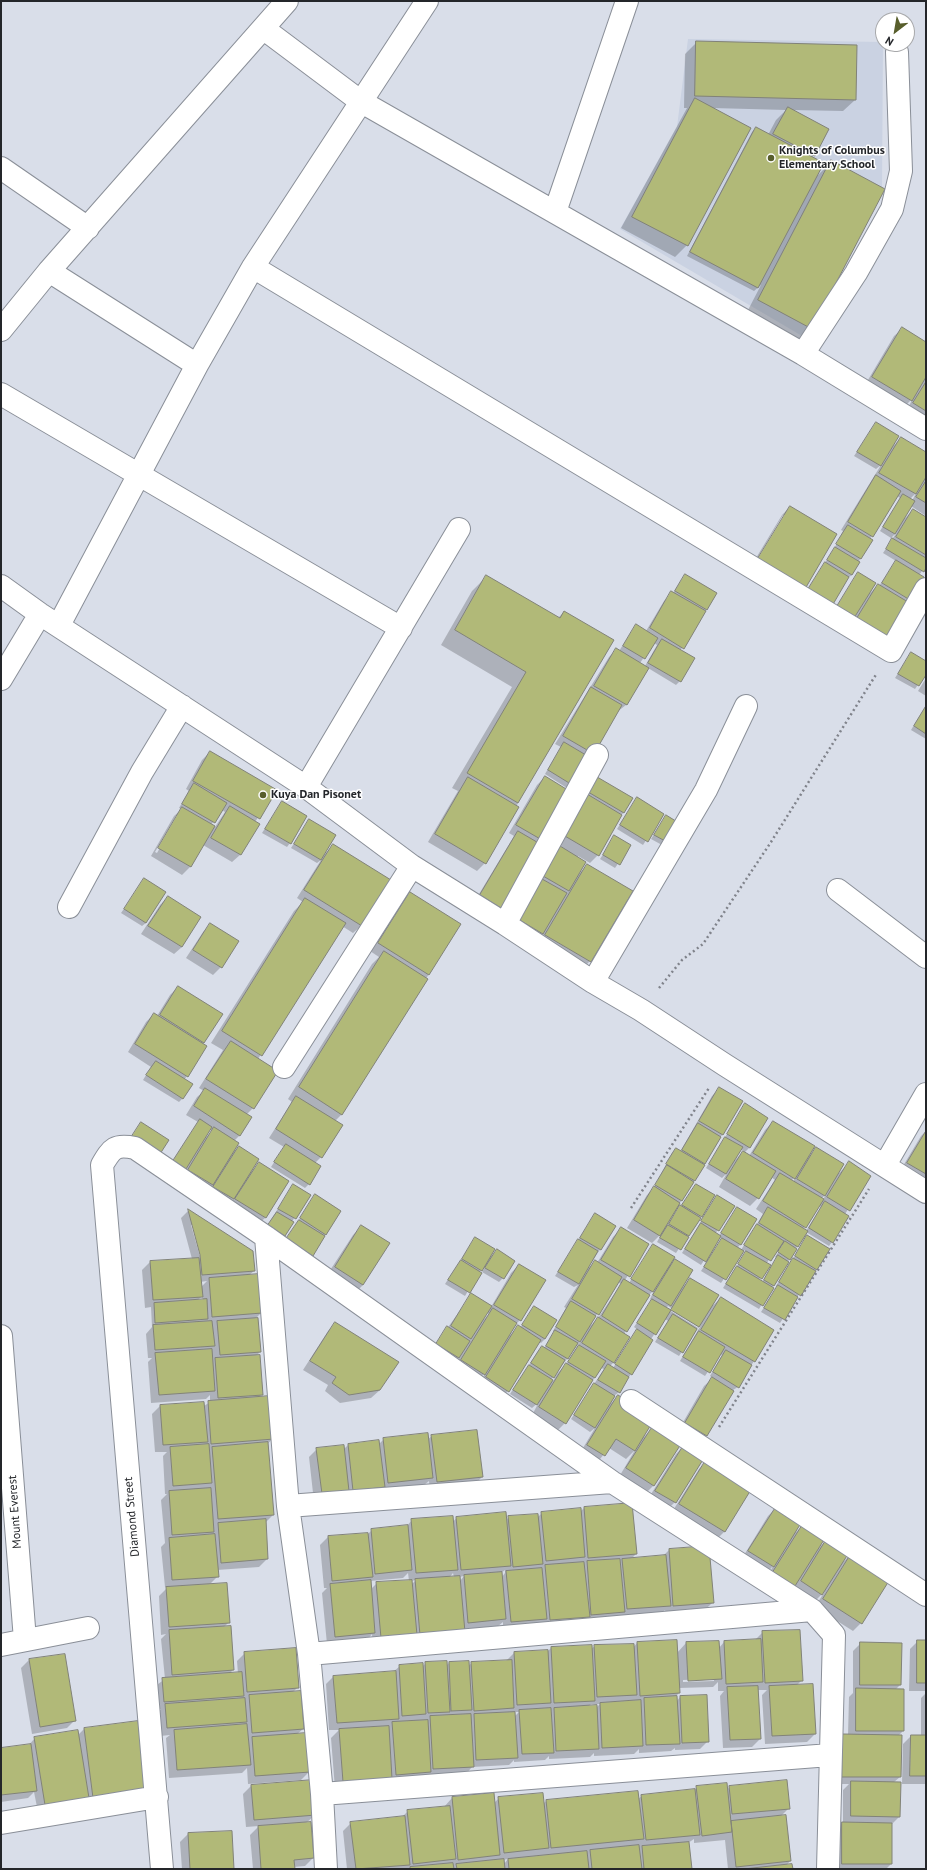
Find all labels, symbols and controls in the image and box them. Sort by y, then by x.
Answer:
north arrow [875,12,915,52]
text: N [883,34,896,49]
place label: Knights of Columbus Elementary School [779,144,885,172]
marker: Knights of Columbus Elementary School [766,153,776,163]
place label: Kuya Dan Pisonet [271,788,361,802]
marker: Kuya Dan Pisonet [258,790,268,800]
street label: Mount Everest [5,1475,25,1549]
street label: Diamond Street [121,1476,143,1558]

